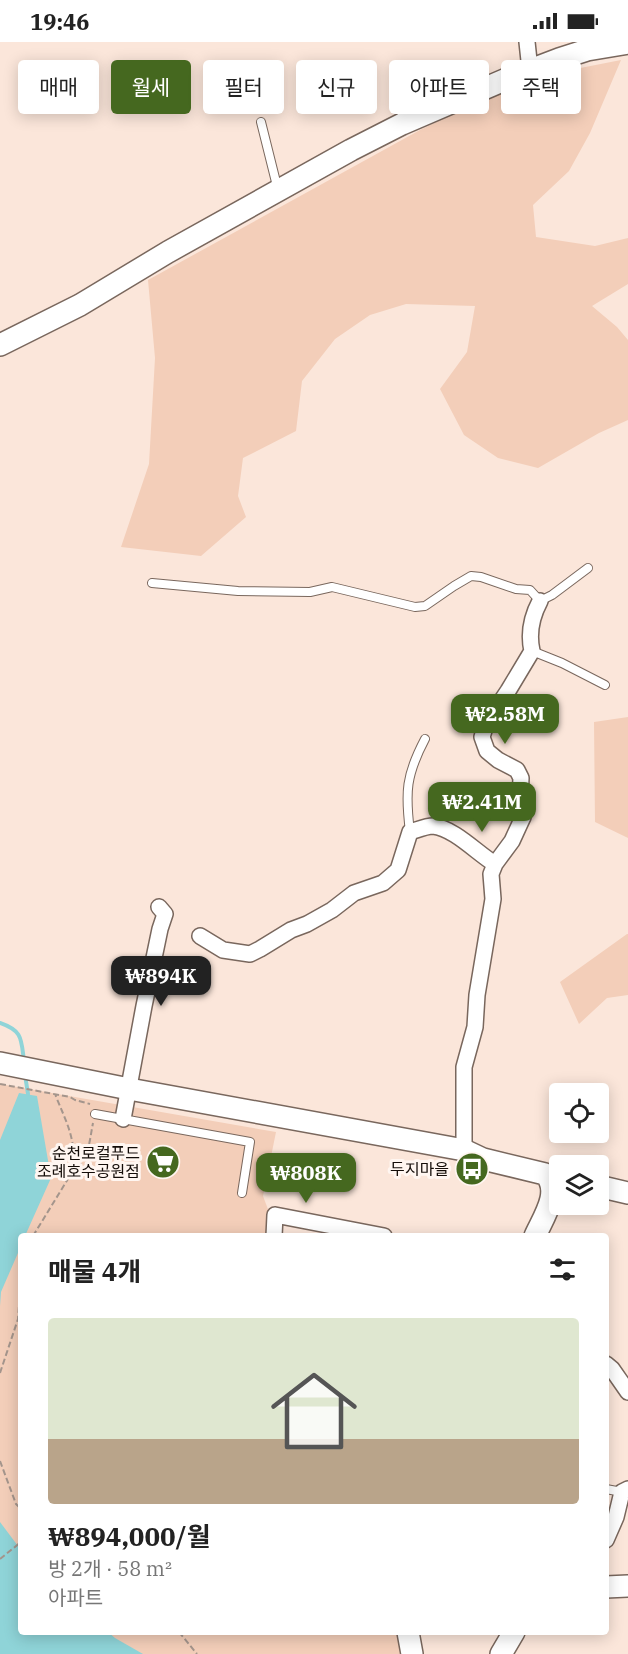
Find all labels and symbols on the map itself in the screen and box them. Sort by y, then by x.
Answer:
pin: ₩2.58M [456,694,554,745]
pin: ₩2.41M [433,782,531,833]
pin: ₩894K [119,956,203,1007]
place label: 순천로컬푸드 조례호수공원점 [37,1143,140,1181]
supermarket icon: 순천로컬푸드 조례호수공원점 [145,1144,181,1180]
bus stop icon: 두지마을 [454,1151,490,1187]
pin: ₩808K [264,1153,348,1204]
place label: 두지마을 [390,1159,449,1179]

